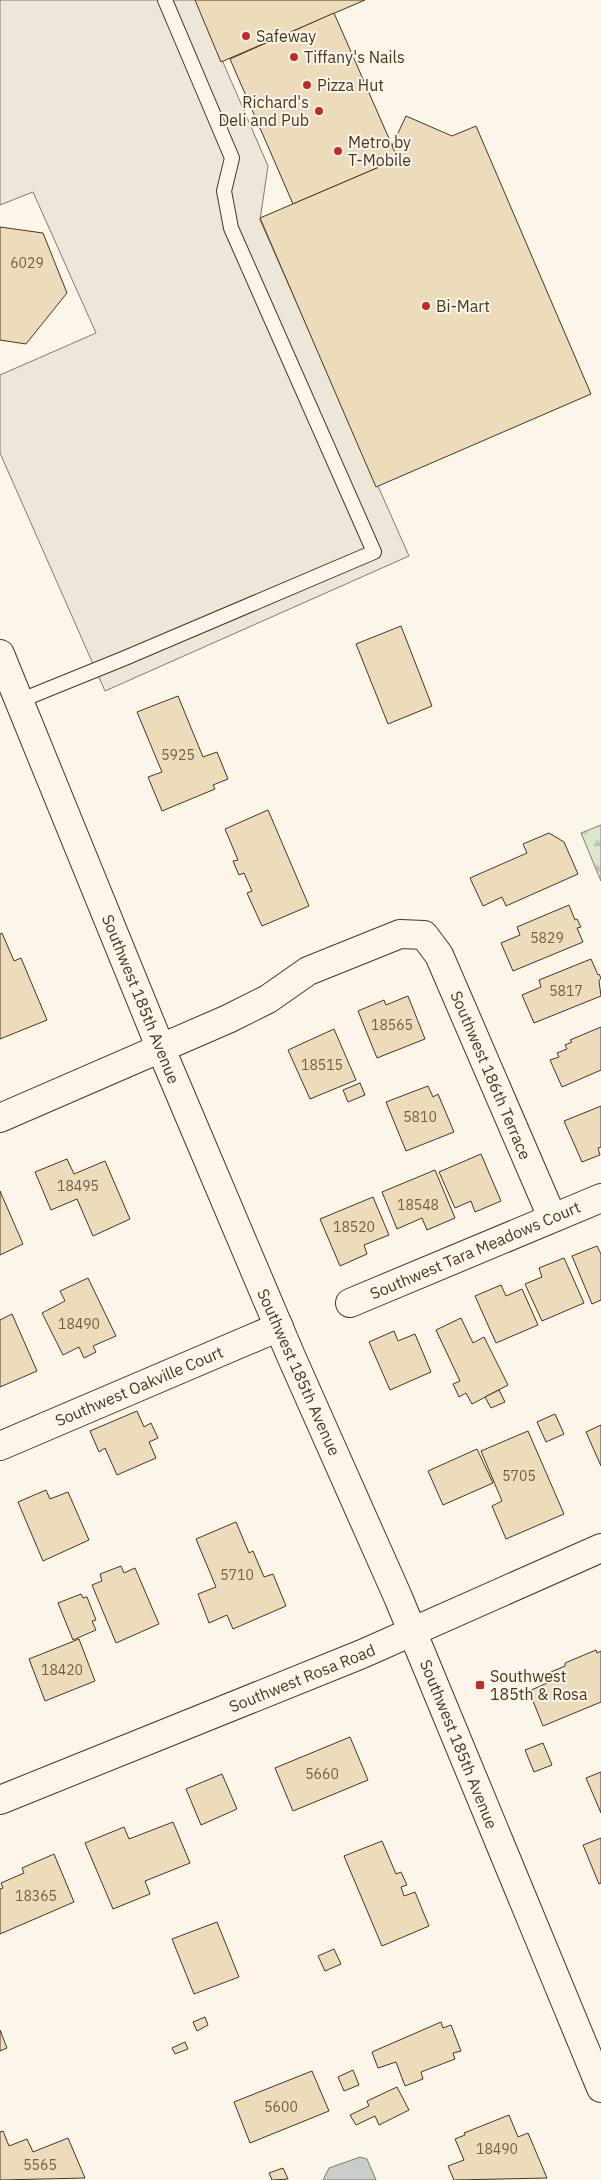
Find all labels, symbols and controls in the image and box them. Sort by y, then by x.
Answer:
place label: Safeway [256,26,316,46]
marker: Safeway [240,30,252,42]
place label: Tiffany's Nails [304,47,405,67]
marker: Tiffany's Nails [288,51,300,63]
place label: Pizza Hut [317,75,384,95]
marker: Pizza Hut [301,79,313,91]
place label: Richard's Deli and Pub [219,92,309,130]
marker: Richard's Deli and Pub [313,105,325,117]
place label: Metro by T-Mobile [348,132,411,170]
marker: Metro by T-Mobile [332,145,344,157]
house number: 6029 [10,254,44,272]
place label: Bi-Mart [436,296,490,316]
marker: Bi-Mart [420,300,432,312]
house number: 5925 [161,746,195,764]
street label: Southwest 185th Avenue [98,911,184,1087]
house number: 5829 [530,929,564,947]
house number: 5817 [549,982,583,1000]
street label: Southwest 186th Terrace [446,988,536,1162]
house number: 18565 [371,1016,413,1034]
house number: 18515 [301,1056,343,1074]
house number: 5810 [403,1108,437,1126]
house number: 18495 [57,1177,99,1195]
house number: 18548 [397,1196,439,1214]
street label: Southwest Tara Meadows Court [367,1197,583,1303]
house number: 18520 [333,1218,375,1236]
street label: Southwest 185th Avenue [253,1285,345,1459]
house number: 18490 [58,1315,100,1333]
street label: Southwest Oakville Court [52,1341,226,1431]
house number: 5705 [502,1467,536,1485]
house number: 5710 [220,1566,254,1584]
street label: Southwest Rosa Road [226,1640,378,1716]
street label: Southwest 185th Avenue [416,1656,502,1832]
house number: 18420 [41,1661,83,1679]
place label: Southwest 185th & Rosa [490,1666,588,1704]
marker: Southwest 185th & Rosa [474,1679,486,1691]
house number: 5660 [305,1765,339,1783]
house number: 18365 [15,1887,57,1905]
house number: 5600 [264,2098,298,2116]
house number: 18490 [476,2140,518,2158]
house number: 5565 [23,2156,57,2174]

